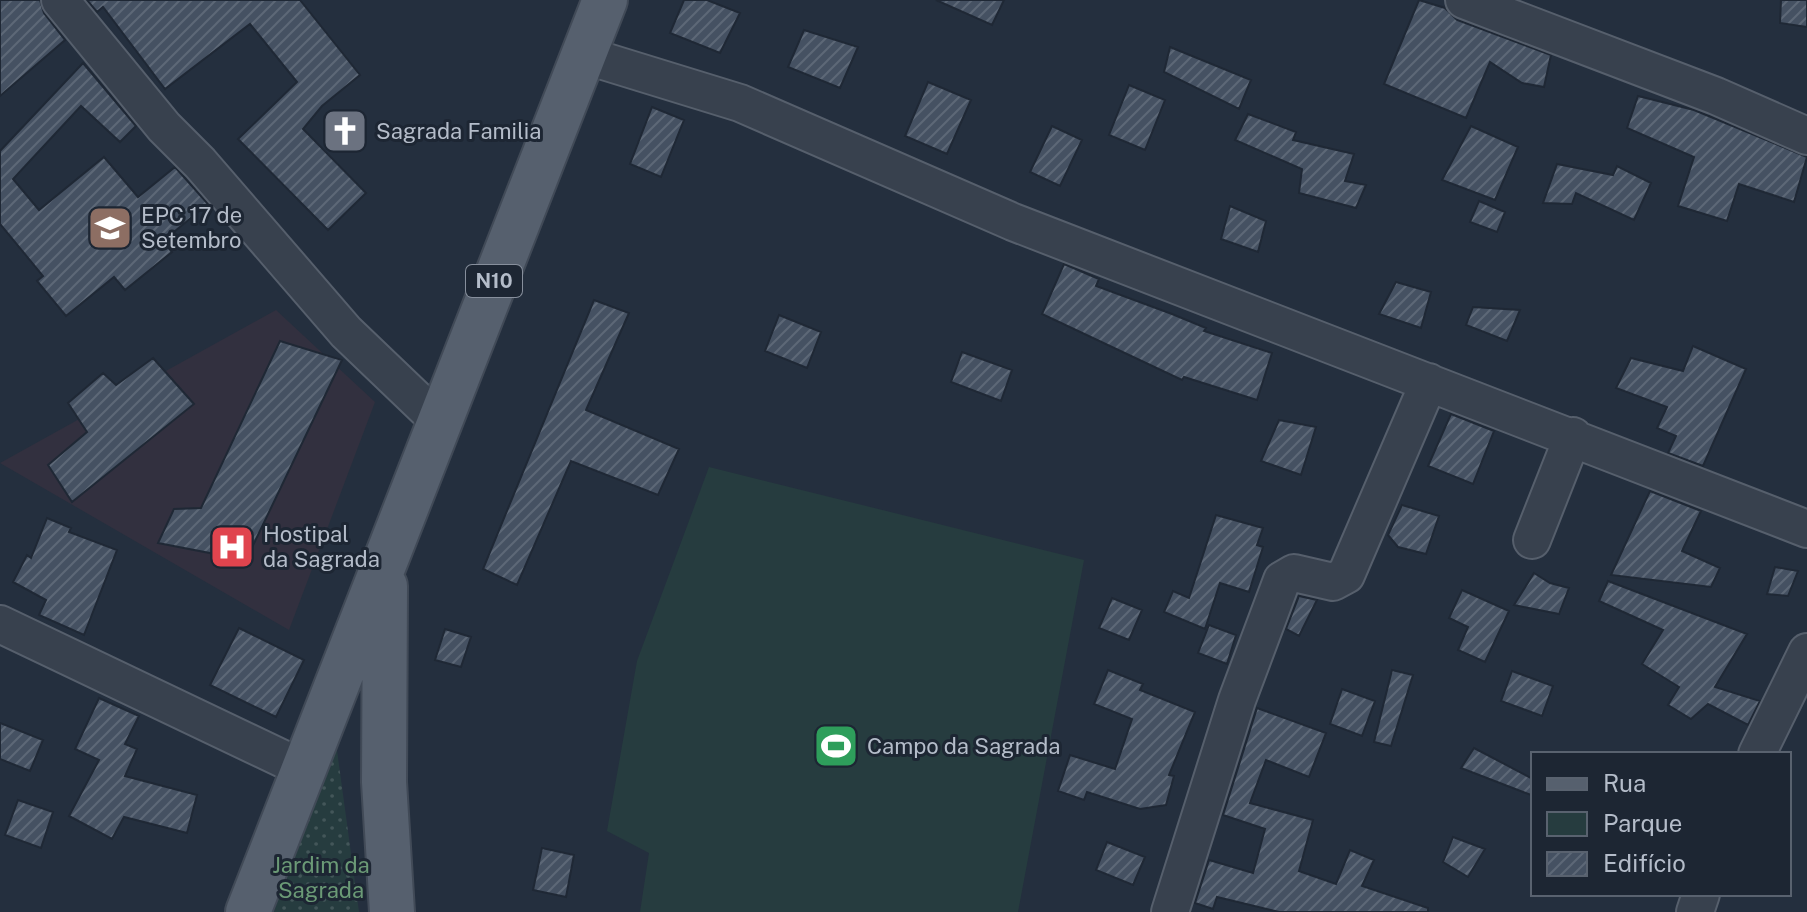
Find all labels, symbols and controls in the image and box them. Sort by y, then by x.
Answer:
church icon: Sagrada Familia [321,107,369,155]
place label: Sagrada Familia [376,118,541,144]
place label: EPC 17 de Setembro [141,202,242,253]
school or university icon: EPC 17 de Setembro [86,204,134,252]
road number: N10 [466,265,522,297]
place label: Hostipal da Sagrada [263,521,380,572]
hospital icon: Hostipal da Sagrada [208,523,256,571]
sports icon: Campo da Sagrada [812,722,860,770]
place label: Campo da Sagrada [867,733,1060,759]
legend [1531,752,1791,896]
text: Rua [1603,769,1646,797]
text: Parque [1603,809,1682,837]
text: Edifício [1603,849,1686,877]
park label: Jardim da Sagrada [272,852,370,903]

